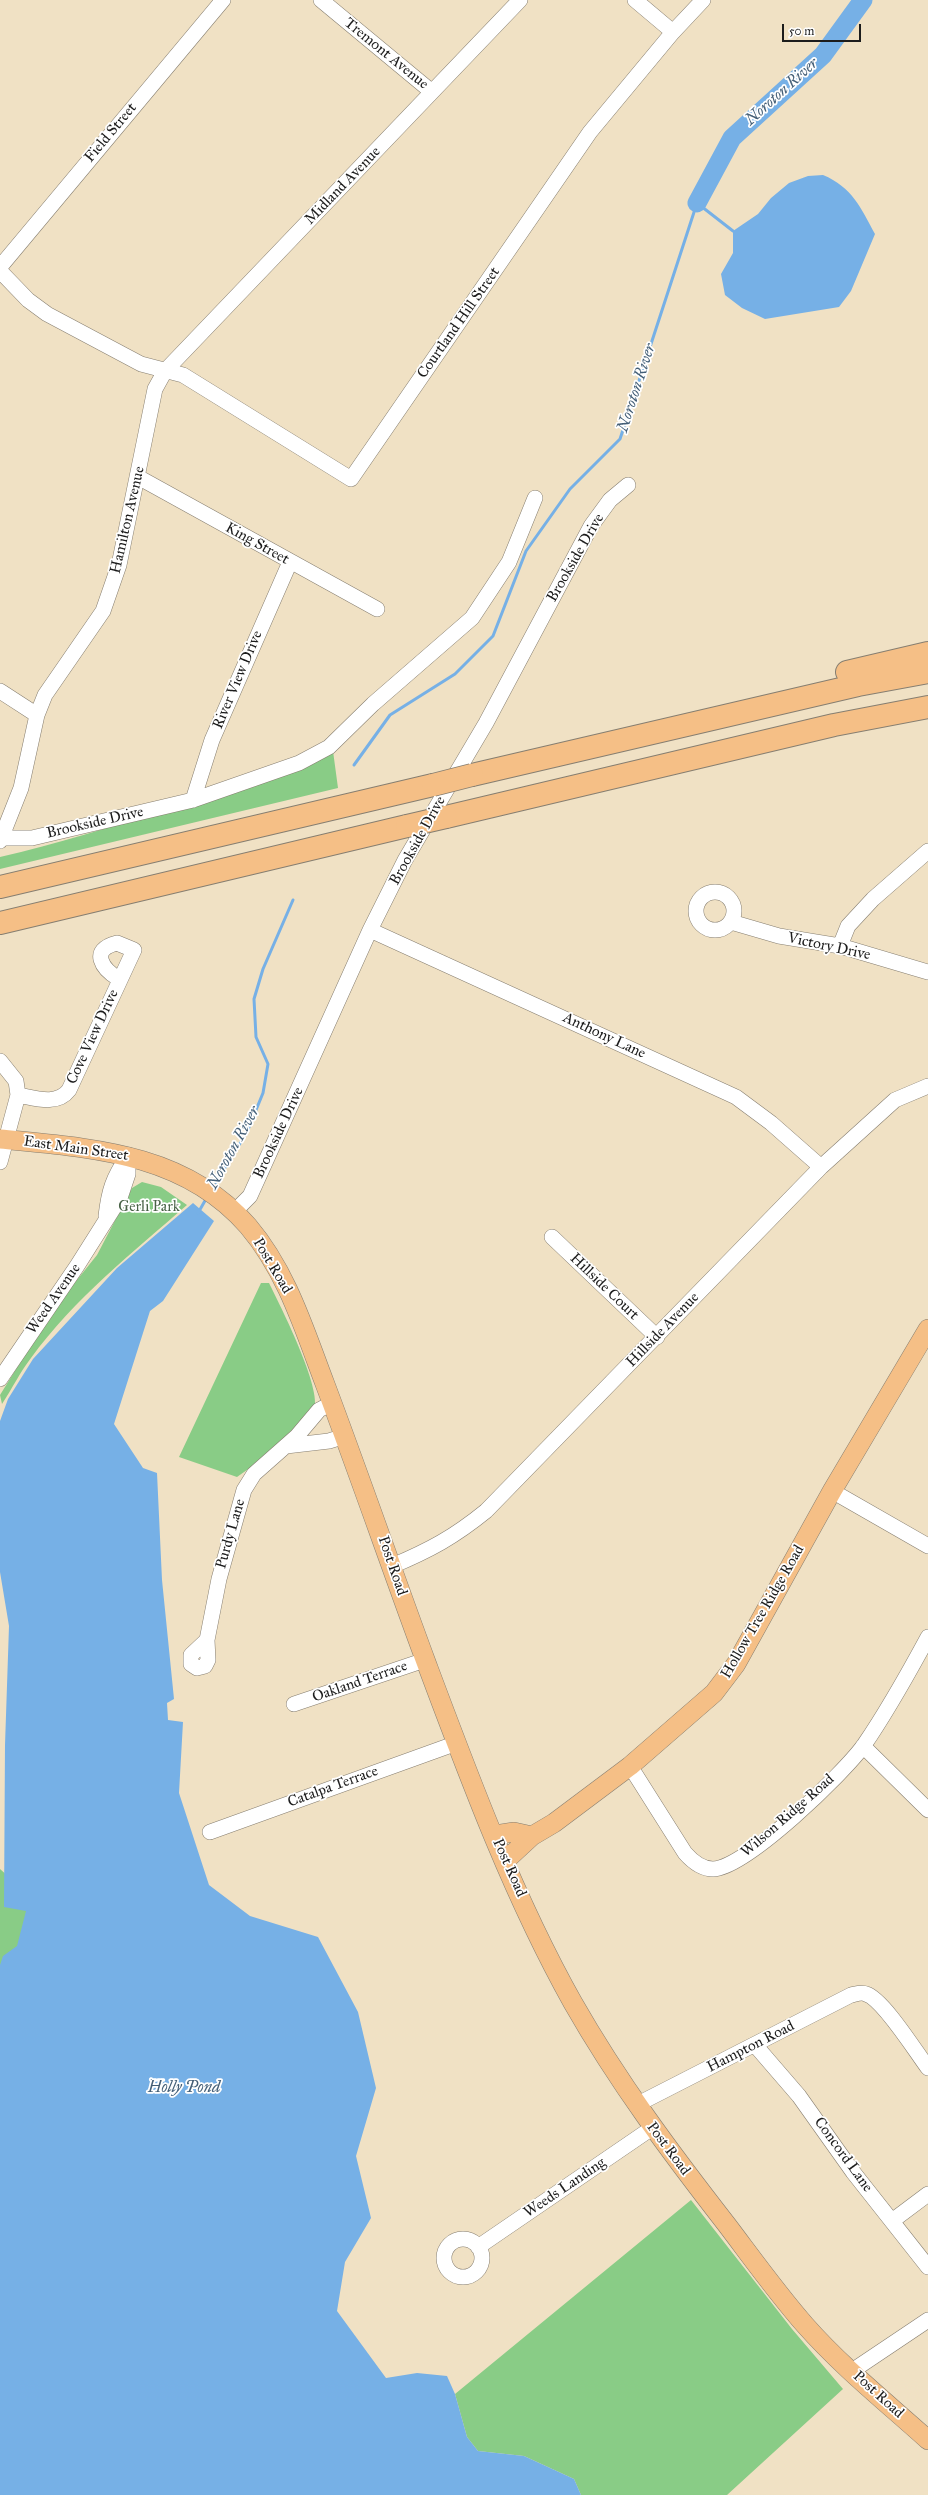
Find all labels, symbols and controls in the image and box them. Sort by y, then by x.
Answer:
street label: Tremont Avenue [340,14,432,94]
scale bar [784,16,863,42]
text: 50 m [789,24,814,38]
water label: Noroton River [741,54,823,130]
street label: Field Street [81,100,141,166]
street label: Midland Avenue [301,143,385,229]
street label: Courtland Hill Street [414,264,504,382]
water label: Noroton River [614,341,660,435]
street label: Hamilton Avenue [107,465,149,575]
street label: Brookside Drive [543,511,609,605]
street label: King Street [222,519,292,569]
street label: River View Drive [209,628,267,732]
street label: Brookside Drive [386,793,450,889]
street label: Brookside Drive [45,803,145,843]
street label: Victory Drive [786,929,872,965]
street label: Cove View Drive [63,987,123,1087]
street label: Anthony Lane [560,1009,648,1063]
street label: Brookside Drive [250,1084,308,1182]
water label: Noroton River [203,1103,265,1193]
street label: East Main Street [22,1133,130,1165]
park label: Gerli Park [118,1198,180,1216]
street label: Post Road [248,1235,296,1297]
street label: Hillside Court [566,1250,642,1324]
street label: Weed Avenue [23,1260,85,1338]
street label: Hillside Avenue [623,1289,703,1371]
street label: Purdy Lane [212,1497,250,1571]
street label: Post Road [373,1534,411,1598]
street label: Hollow Tree Ridge Road [717,1542,809,1682]
street label: Oakland Terrace [310,1657,410,1707]
street label: Catalpa Terrace [285,1762,381,1812]
street label: Wilson Ridge Road [738,1771,838,1861]
street label: Post Road [488,1836,530,1900]
street label: Hampton Road [704,2017,798,2077]
water label: Holly Pond [148,2078,220,2098]
street label: Concord Lane [810,2114,876,2196]
street label: Post Road [642,2119,694,2179]
street label: Weeds Landing [521,2154,609,2222]
street label: Post Road [849,2368,907,2422]

